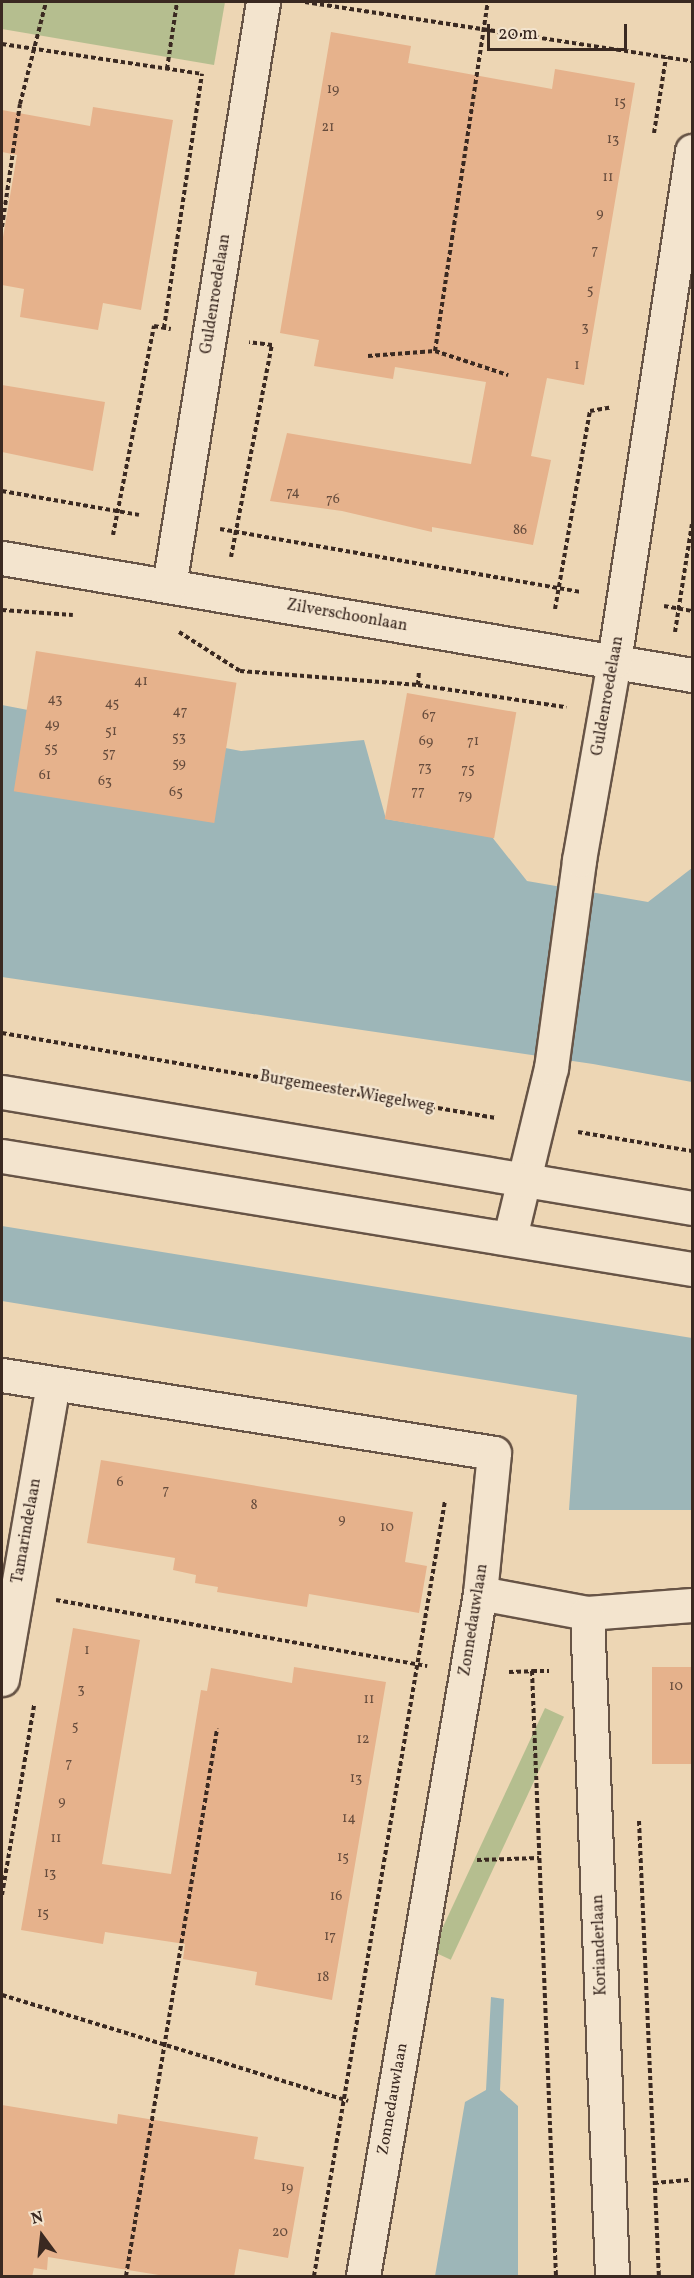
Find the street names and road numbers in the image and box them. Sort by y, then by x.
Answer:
street label: Guldenroedelaan [197,233,235,355]
street label: Zilverschoonlaan [285,596,409,636]
street label: Guldenroedelaan [588,635,628,757]
street label: Burgemeester Wiegelweg [258,1067,436,1117]
street label: Tamarindelaan [8,1477,46,1585]
street label: Zonnedauwlaan [456,1562,492,1678]
street label: Korianderlaan [589,1894,611,1996]
street label: Zonnedauwlaan [374,2041,412,2157]

